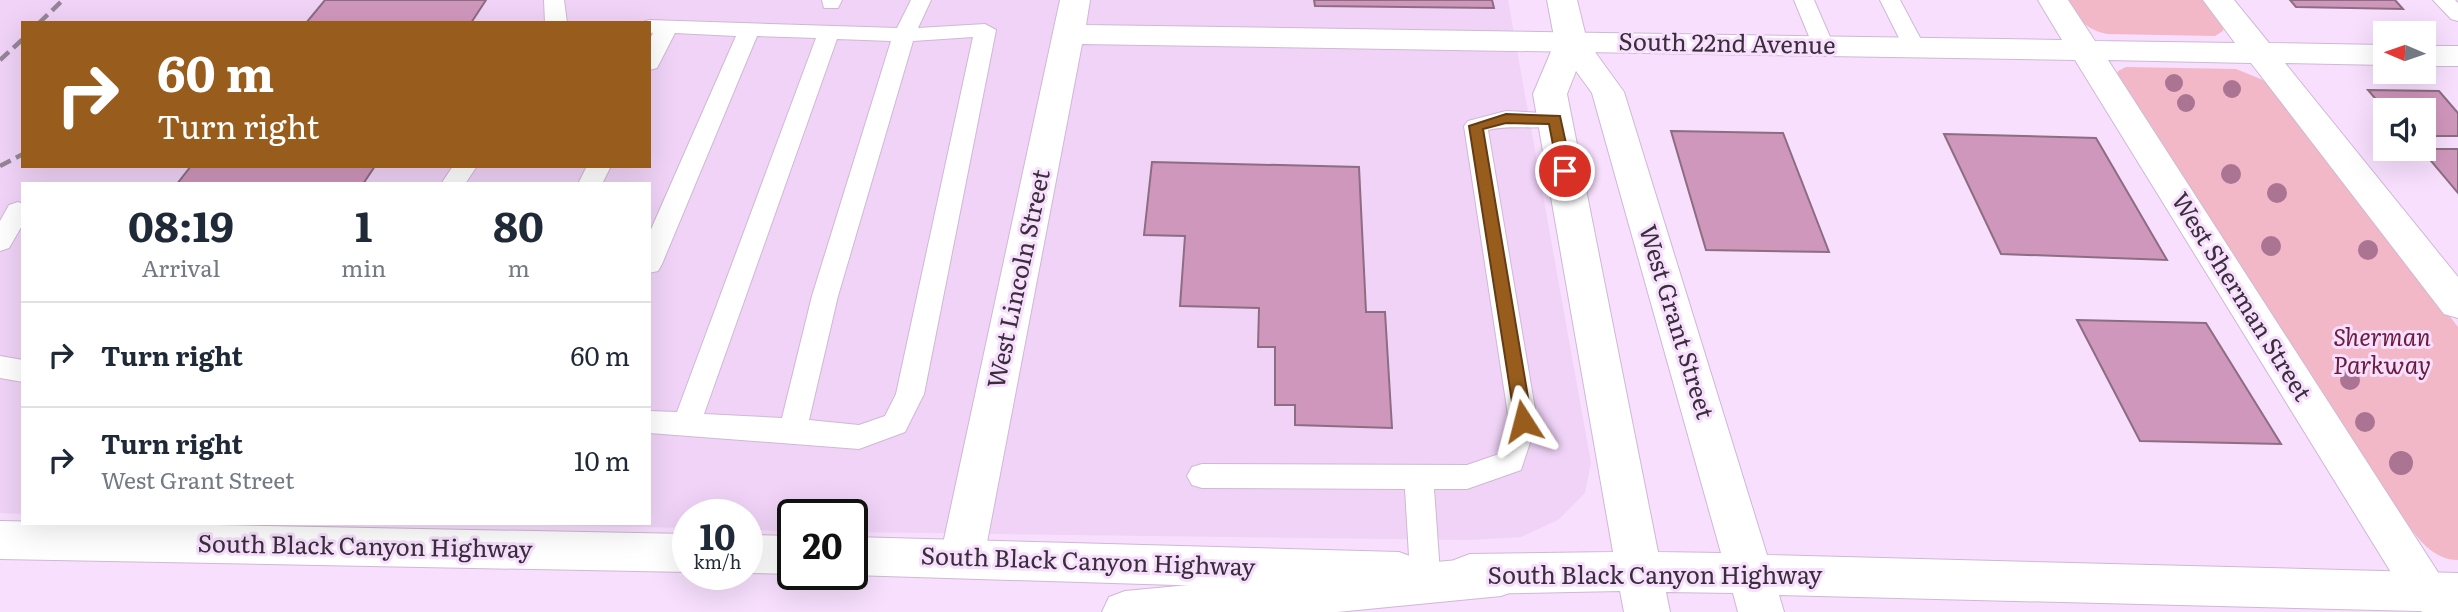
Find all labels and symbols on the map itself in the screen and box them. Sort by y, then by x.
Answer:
north arrow [2373,21,2436,84]
street label: South 22nd Avenue [1618,22,1836,61]
pin [1535,141,1595,201]
street label: West Lincoln Street [976,165,1057,391]
street label: West Sherman Street [2165,185,2322,407]
street label: West Grant Street [1632,220,1725,423]
park label: Sherman Parkway [2333,318,2431,381]
position arrow [1486,384,1560,458]
speed limit sign: 20 [777,499,868,590]
street label: South Black Canyon Highway [197,524,533,565]
street label: South Black Canyon Highway [920,536,1256,583]
street label: South Black Canyon Highway [1488,556,1823,591]

